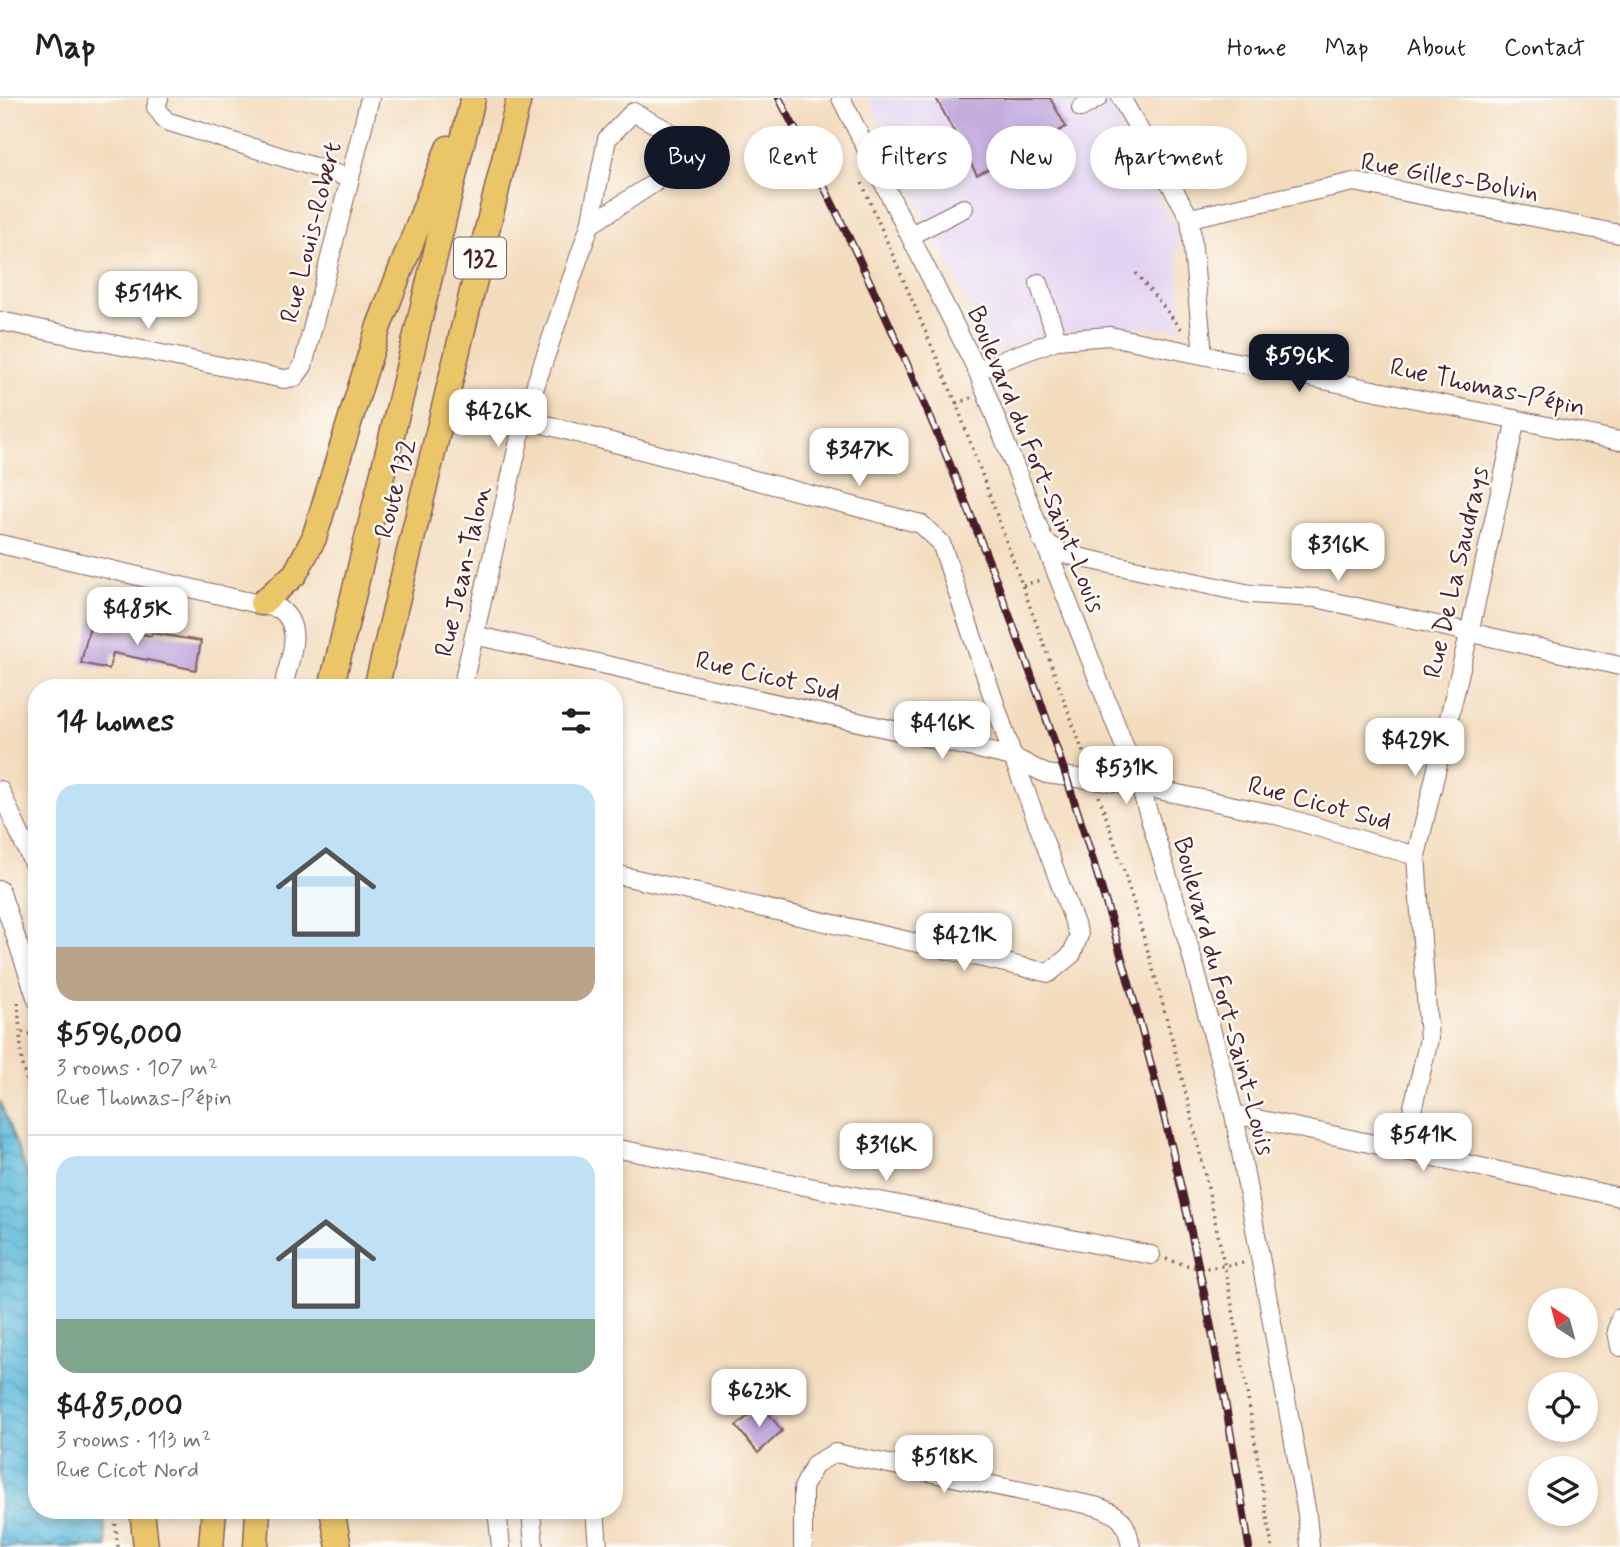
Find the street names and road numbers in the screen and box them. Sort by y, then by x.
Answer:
street label: Rue Louis-Robert [273,138,351,327]
street label: Rue Gilles-Bolvin [1358,146,1541,210]
road number: 132 [454,238,506,278]
street label: Boulevard du Fort-Saint-Louis [958,301,1112,618]
street label: Rue Thomas-Pépin [1387,351,1588,425]
street label: Route 132 [367,435,425,542]
street label: Rue De La Saudrays [1416,463,1498,682]
street label: Rue Jean-Talon [428,483,500,660]
street label: Rue Cicot Sud [692,644,843,710]
street label: Rue Cicot Sud [1244,768,1395,839]
street label: Boulevard du Fort-Saint-Louis [1164,834,1282,1159]

